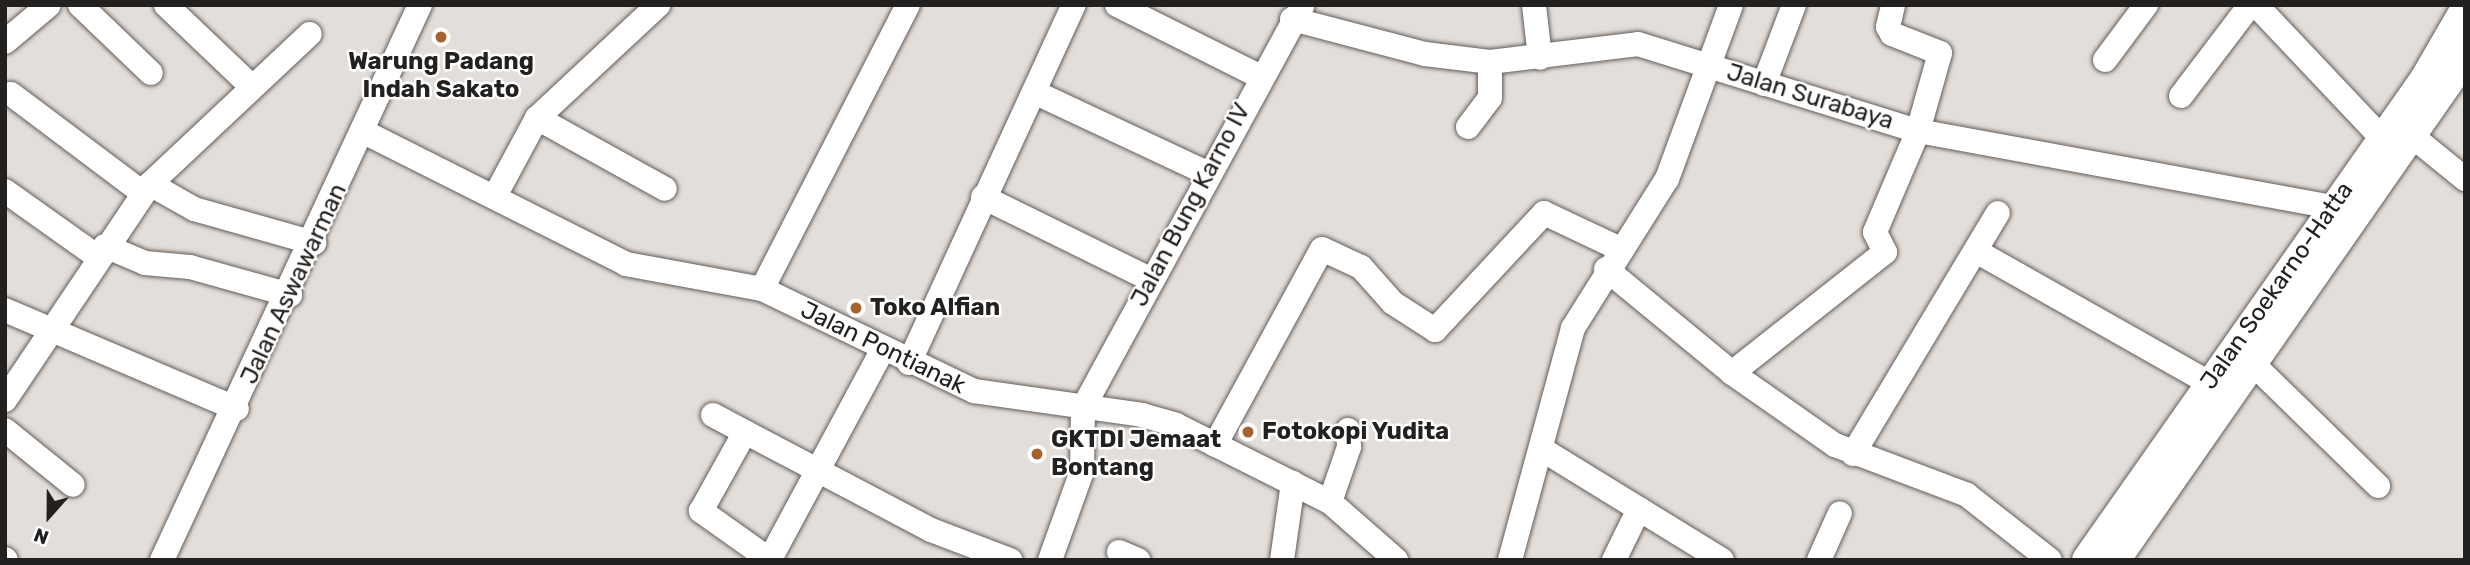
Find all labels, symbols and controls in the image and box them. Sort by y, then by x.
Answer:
marker: Warung Padang Indah Sakato [433,29,449,45]
place label: Warung Padang Indah Sakato [348,48,534,104]
street label: Jalan Surabaya [1723,58,1897,136]
street label: Jalan Bung Karno IV [1125,98,1257,312]
street label: Jalan Soekarno-Hatta [2194,177,2360,395]
street label: Jalan Aswawarman [235,179,353,389]
place label: Toko Alfian [870,294,1001,322]
street label: Jalan Pontianak [796,296,970,400]
marker: Toko Alfian [848,300,864,316]
place label: Fotokopi Yudita [1262,418,1450,446]
marker: Fotokopi Yudita [1240,424,1256,440]
place label: GKTDI Jemaat Bontang [1051,426,1221,482]
marker: GKTDI Jemaat Bontang [1029,446,1045,462]
north arrow [14,481,84,551]
text: N [31,523,52,549]

